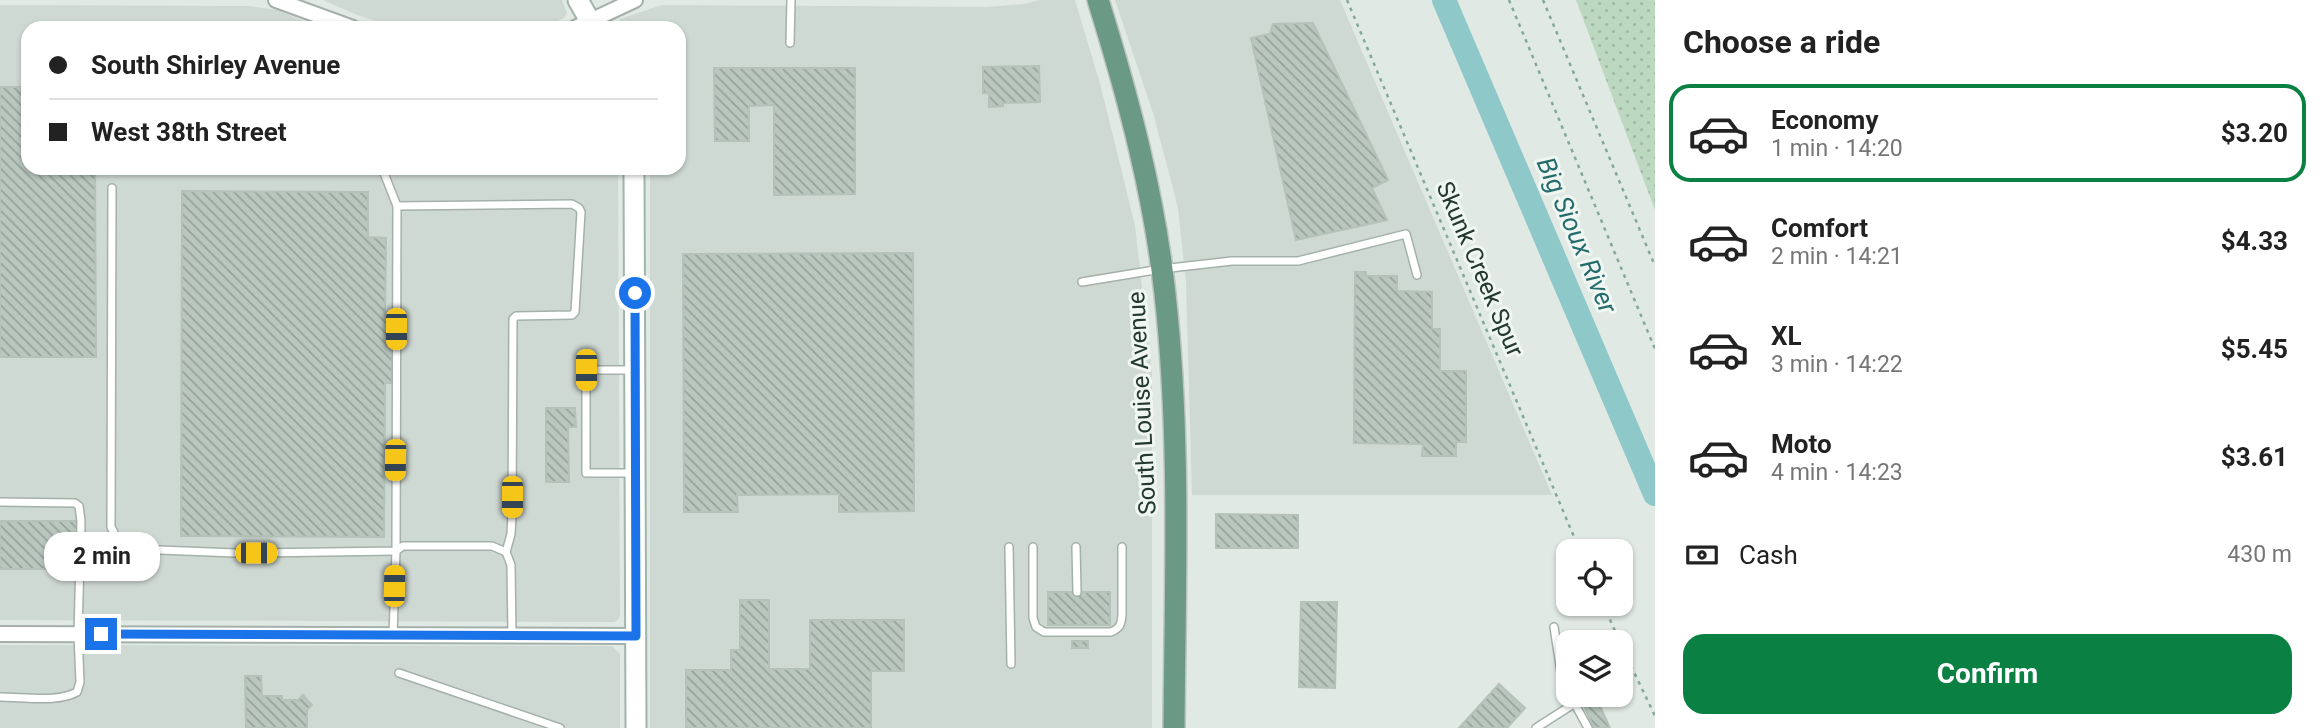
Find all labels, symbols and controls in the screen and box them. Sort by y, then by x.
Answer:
text: Choose a ride [1683,23,1880,61]
text: South Shirley Avenue [91,50,340,80]
icon: car [1687,102,1750,165]
text: Economy [1771,105,1878,135]
text: West 38th Street [91,117,287,147]
text: $3.20 [2221,118,2288,148]
text: 1 min · 14:20 [1771,135,1903,162]
water label: Big Sioux River [1531,153,1624,319]
street label: Skunk Creek Spur [1431,177,1529,361]
icon: car [1687,210,1750,273]
text: Comfort [1771,213,1868,243]
text: $4.33 [2221,226,2288,256]
text: 2 min · 14:21 [1771,243,1903,270]
route start [619,277,651,309]
street label: South Louise Avenue [1122,291,1162,515]
car [386,308,407,350]
icon: car [1687,318,1750,381]
text: XL [1771,321,1802,351]
text: $5.45 [2221,334,2288,364]
car [576,349,597,391]
text: 3 min · 14:22 [1771,351,1903,378]
icon: car [1687,426,1750,489]
text: Moto [1771,429,1832,459]
car [385,439,406,481]
text: $3.61 [2221,442,2288,472]
text: 4 min · 14:23 [1771,459,1903,486]
car [502,476,523,518]
callout: 2 min [43,532,159,582]
icon: cash [1683,536,1721,574]
map controls [1556,539,1633,707]
button: locate [1556,539,1633,616]
text: Cash [1739,540,1798,570]
text: 430 m [2227,541,2292,568]
text: 2 min [73,543,131,570]
car [236,543,278,564]
car [384,565,405,607]
route end [85,618,117,650]
button: layers [1556,630,1633,707]
button: Confirm [1683,634,2292,714]

